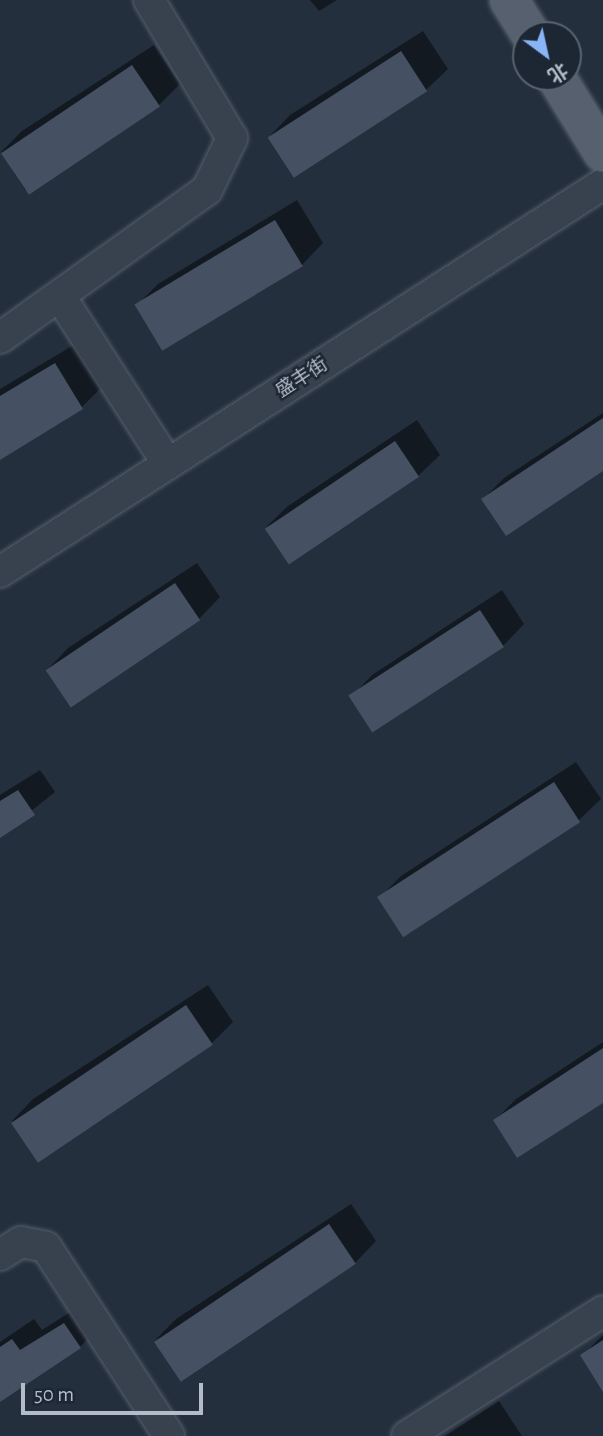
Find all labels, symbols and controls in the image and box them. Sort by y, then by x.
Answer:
north arrow [512,21,582,91]
text: 北 [544,59,571,85]
street label: 盛丰街 [272,353,332,403]
scale bar [24,1370,206,1414]
text: 50 m [34,1384,74,1405]

